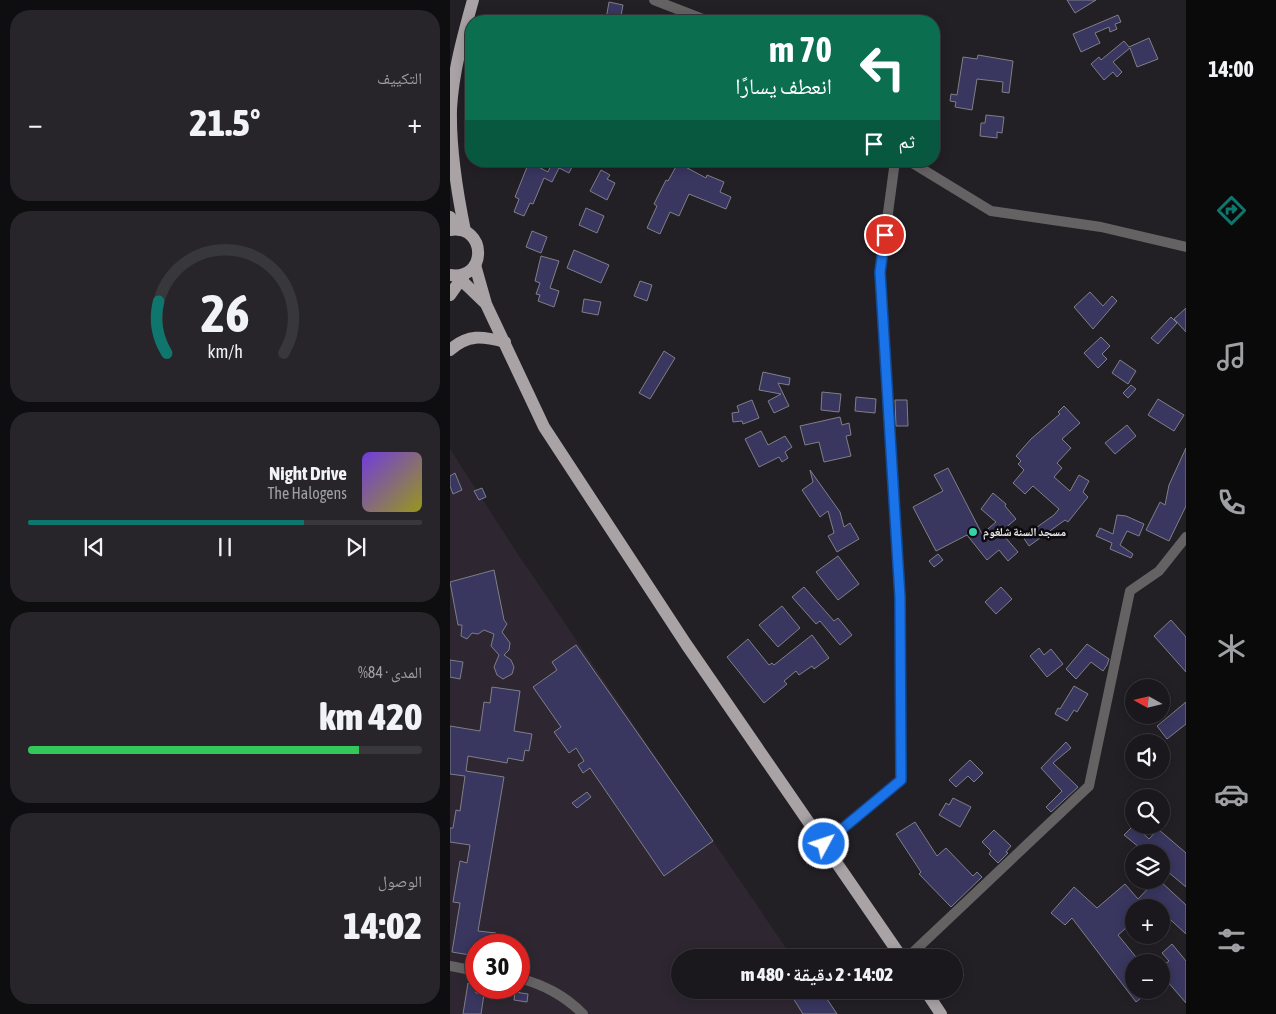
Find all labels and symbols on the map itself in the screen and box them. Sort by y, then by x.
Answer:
pin [864,214,906,256]
place label: مسجد السنة شلغوم [983,525,1066,540]
marker: مسجد السنة شلغوم [967,526,979,538]
north arrow [1125,679,1170,724]
position arrow [797,817,849,869]
speed limit sign: 30 [465,934,530,999]

